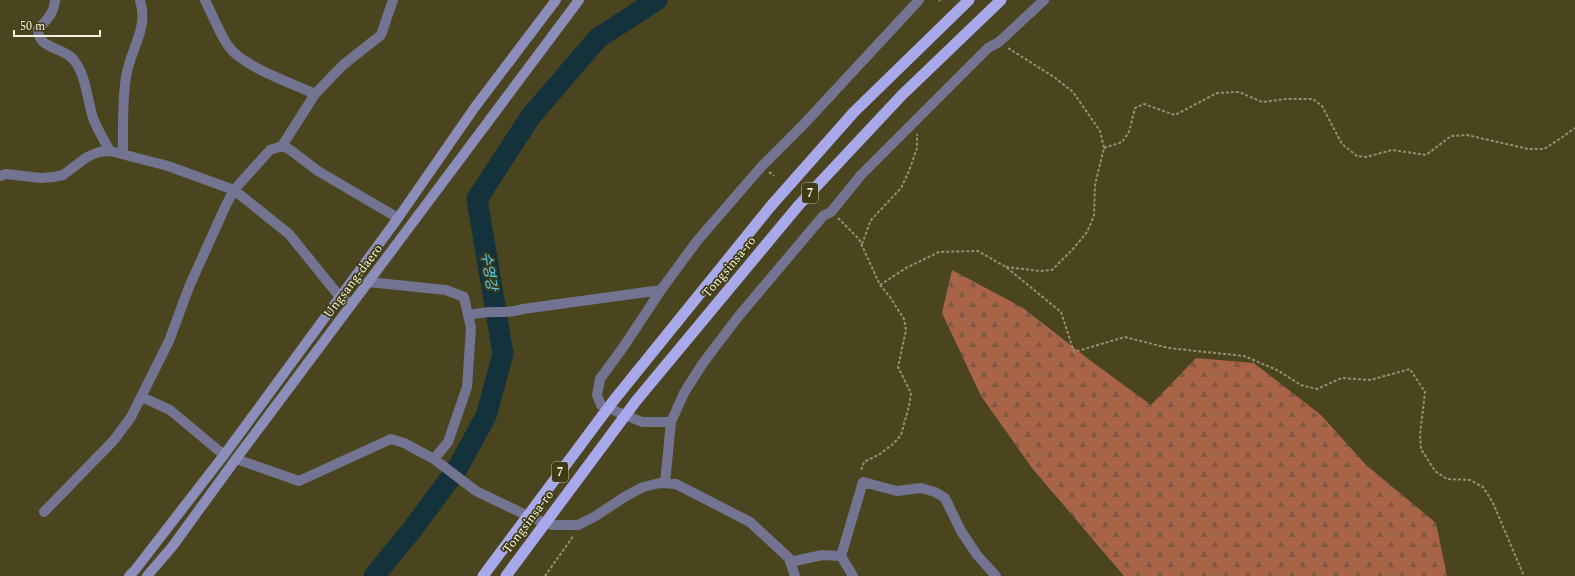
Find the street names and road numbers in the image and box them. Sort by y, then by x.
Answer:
road number: 7 [802,183,818,203]
street label: Tongsinsa-ro [697,232,761,302]
street label: Ungsang-daero [318,240,388,322]
road number: 7 [552,462,568,482]
street label: Tongsinsa-ro [497,486,559,558]

